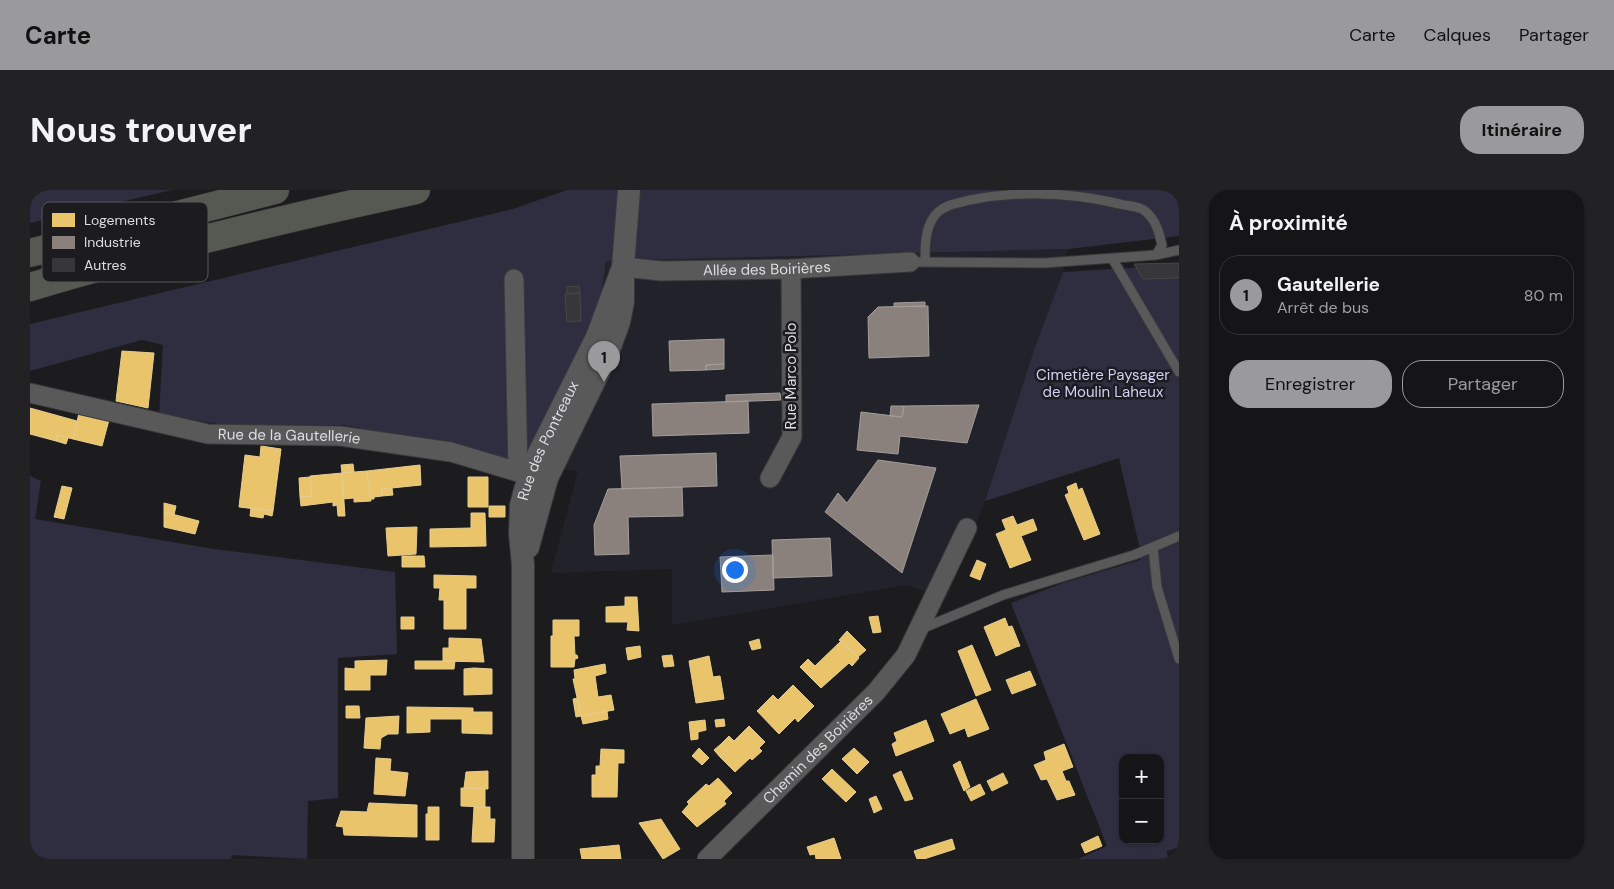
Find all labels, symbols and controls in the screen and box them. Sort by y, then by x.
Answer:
text: Carte [25,20,91,51]
text: Carte [1349,23,1396,47]
text: Calques [1424,23,1491,47]
text: Partager [1519,23,1589,47]
button: Itinéraire [1460,106,1584,154]
text: Nous trouver [30,107,252,153]
legend [42,202,208,282]
text: À proximité [1229,209,1348,237]
text: Logements [84,211,156,229]
text: Industrie [84,233,141,251]
text: Autres [84,256,127,274]
street label: Allée des Boirières [703,257,831,280]
text: Gautellerie [1277,272,1380,297]
text: 1 [1243,285,1249,306]
text: 80 m [1524,285,1563,306]
text: Arrêt de bus [1277,297,1369,318]
street label: Rue Marco Polo [781,322,801,429]
pin: 1 [588,341,620,382]
button: Enregistrer [1229,360,1392,408]
button: Partager [1402,360,1564,408]
park label: Cimetière Paysager de Moulin Laheux [1036,365,1170,402]
street label: Rue des Pontreaux [513,377,584,503]
street label: Rue de la Gautellerie [218,424,362,449]
your location [722,557,748,583]
street label: Chemin des Boirières [758,690,877,808]
map controls [1119,754,1164,844]
button: + [1119,754,1164,799]
button: − [1119,799,1164,844]

